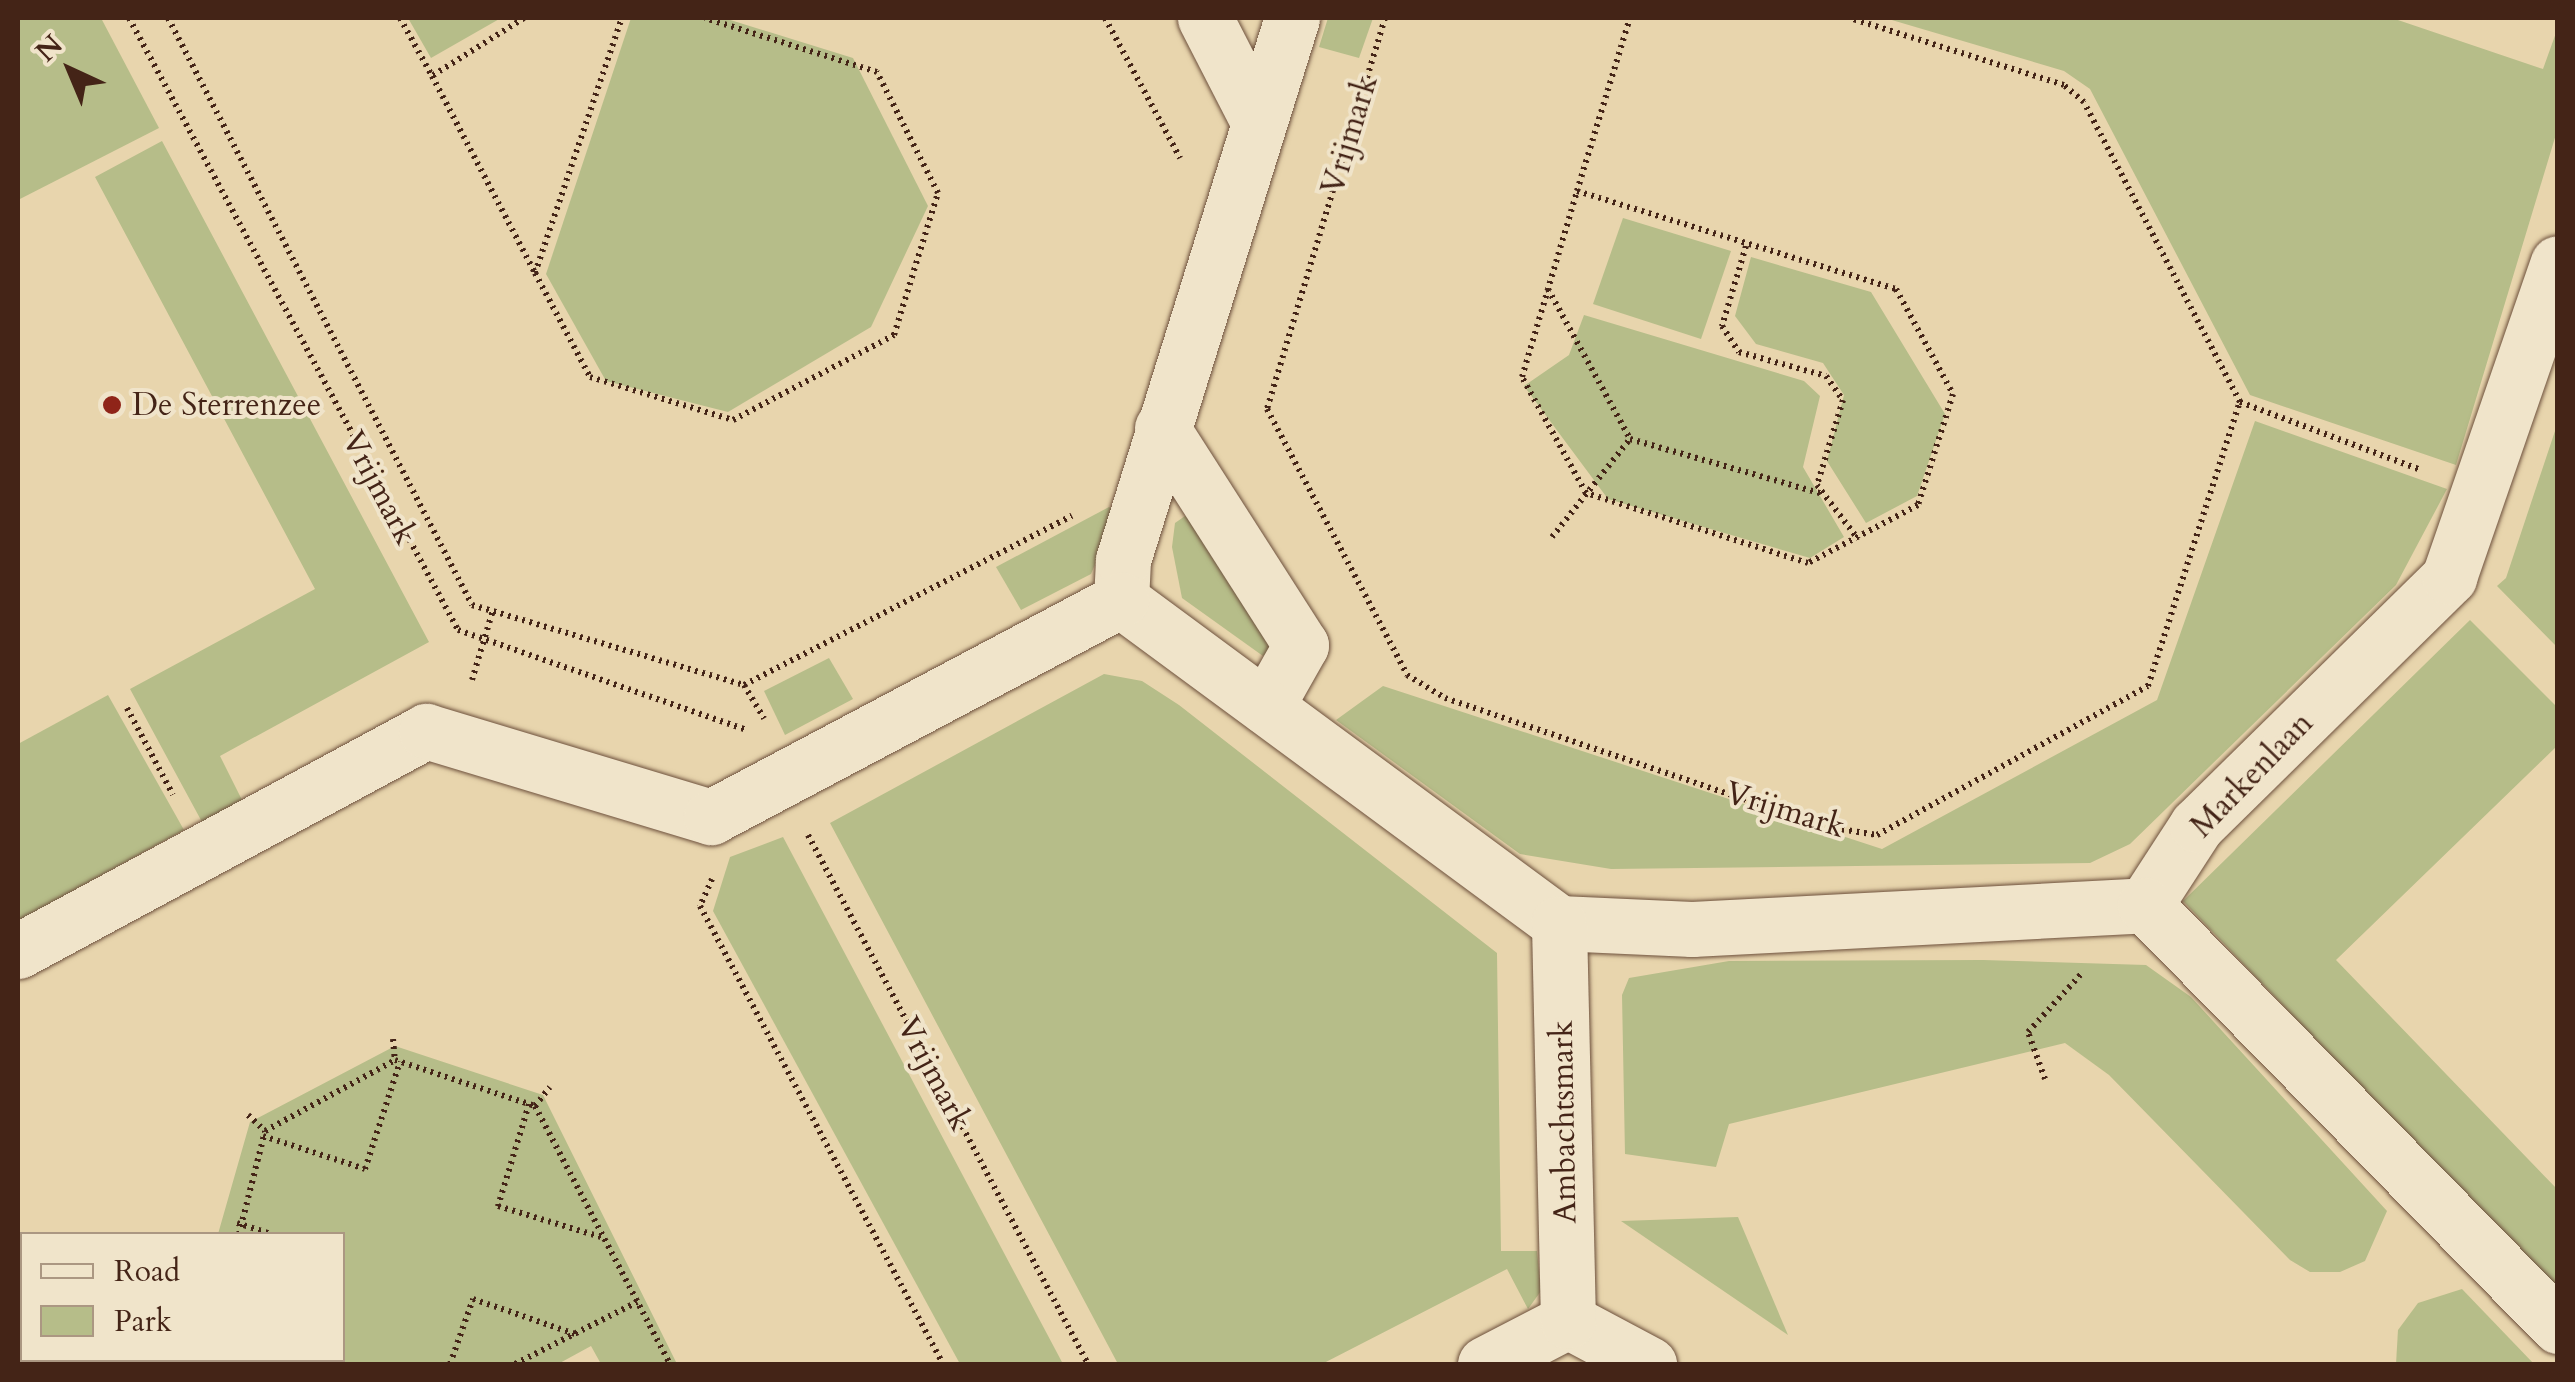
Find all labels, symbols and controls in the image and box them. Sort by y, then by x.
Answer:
north arrow [20,20,120,120]
text: N [27,26,71,71]
street label: Vrijmark [1314,71,1386,199]
place label: De Sterrenzee [132,386,321,424]
marker: De Sterrenzee [101,394,123,416]
street label: Vrijmark [333,425,425,551]
street label: Markenlaan [2183,704,2321,846]
street label: Vrijmark [1721,774,1849,846]
street label: Vrijmark [888,1011,980,1137]
street label: Ambachtsmark [1543,1020,1585,1224]
legend [20,1232,345,1362]
text: Road [114,1251,180,1292]
text: Park [114,1301,172,1342]

